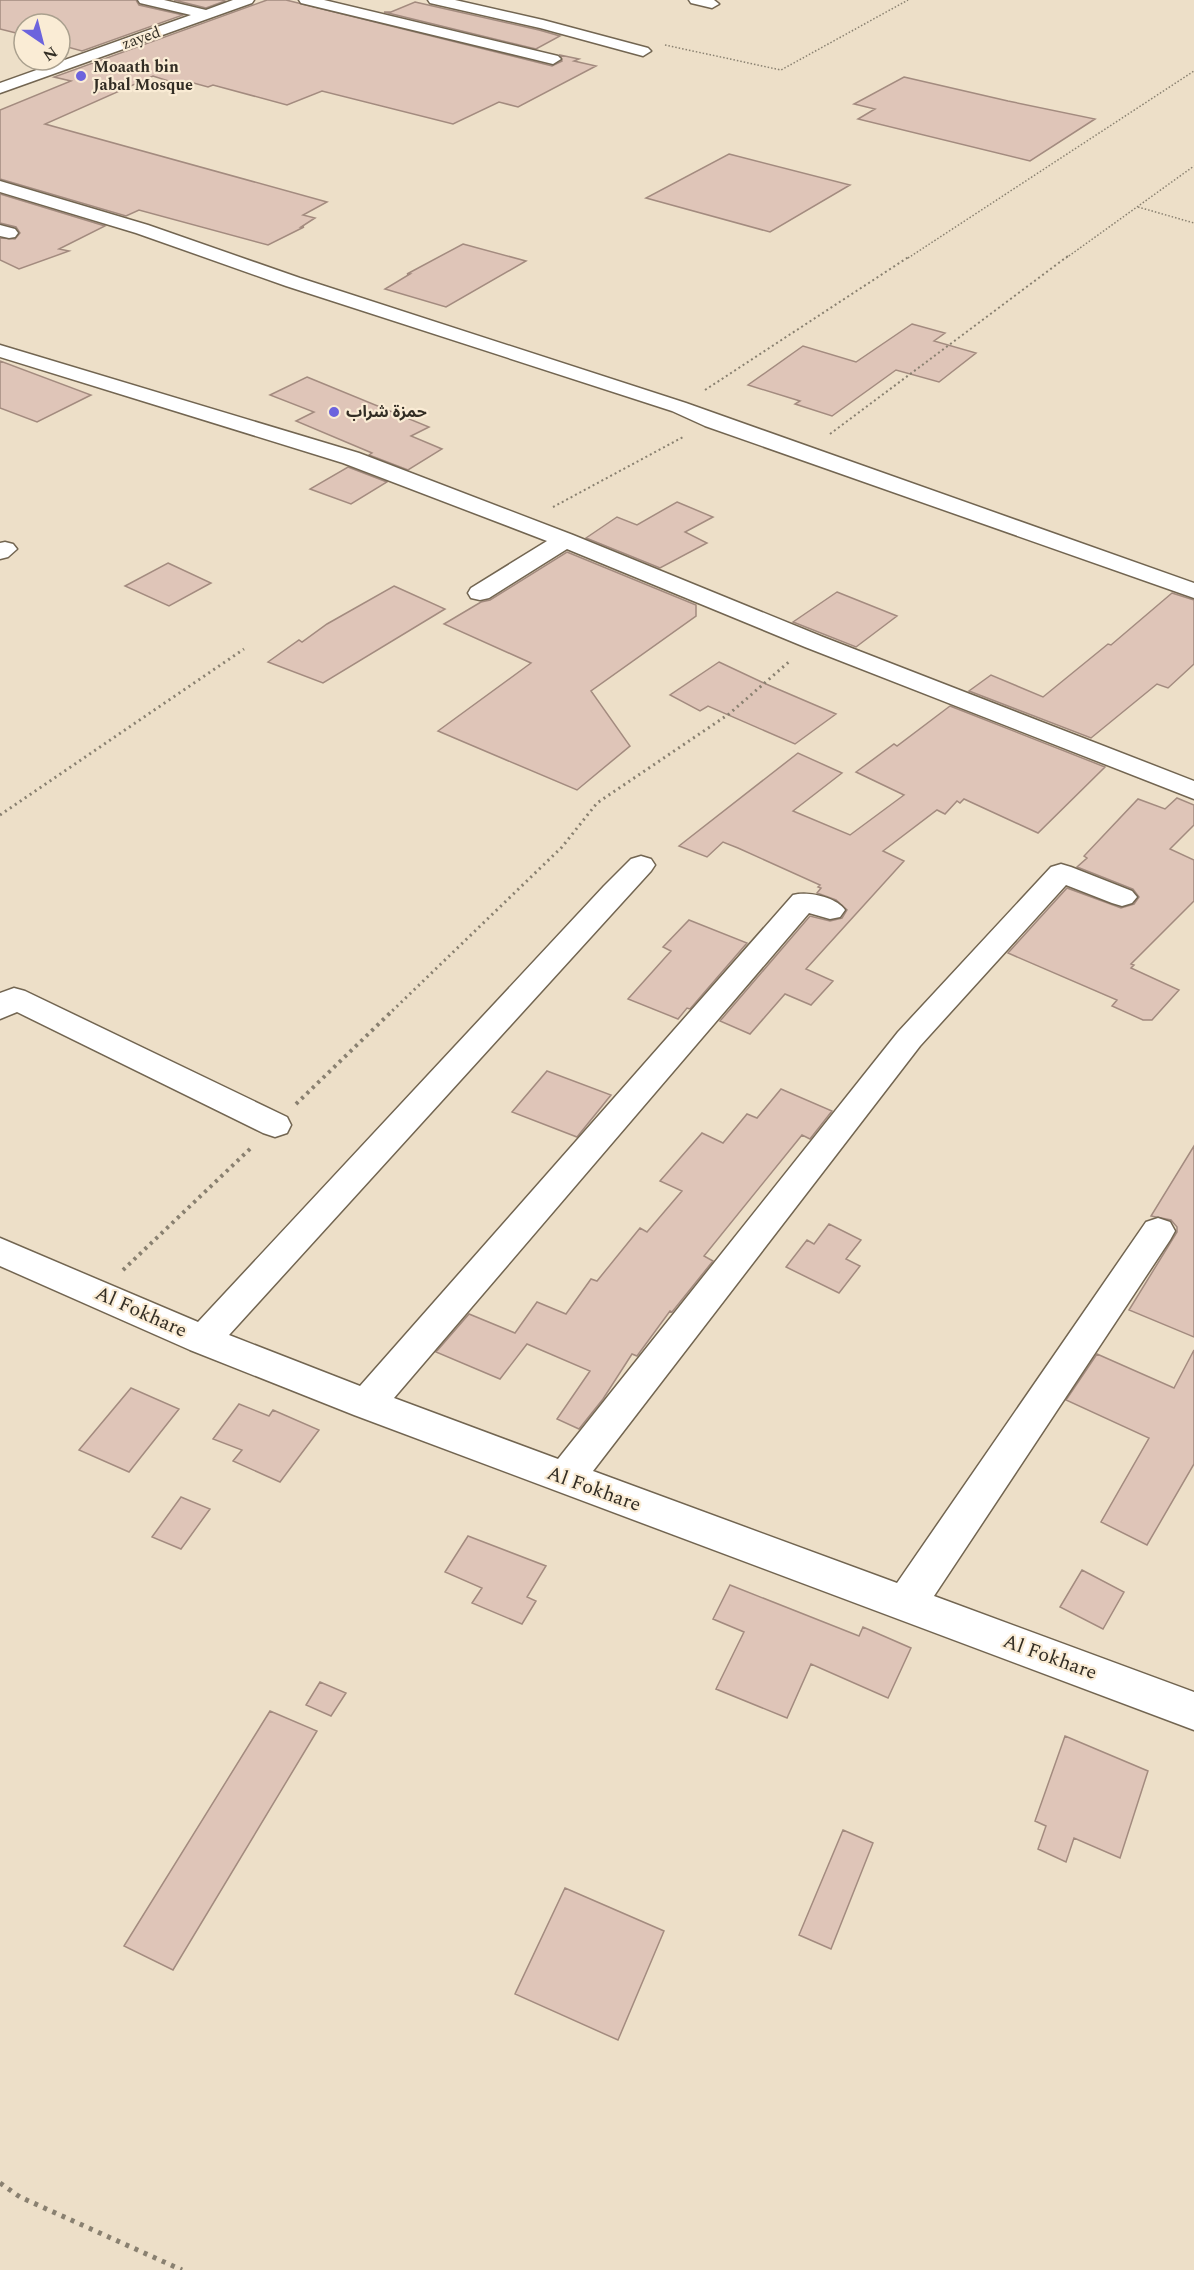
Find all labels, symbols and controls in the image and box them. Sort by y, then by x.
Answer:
north arrow [12,12,72,72]
street label: zayed [118,20,164,56]
text: N [38,40,62,67]
place label: Moaath bin Jabal Mosque [93,55,193,97]
marker: Moaath bin Jabal Mosque [74,69,88,83]
place label: حمزة شراب [346,400,427,424]
marker: حمزة شراب [327,405,341,419]
street label: Al Fokhare [90,1278,192,1346]
street label: Al Fokhare [543,1458,645,1520]
street label: Al Fokhare [999,1626,1101,1688]

